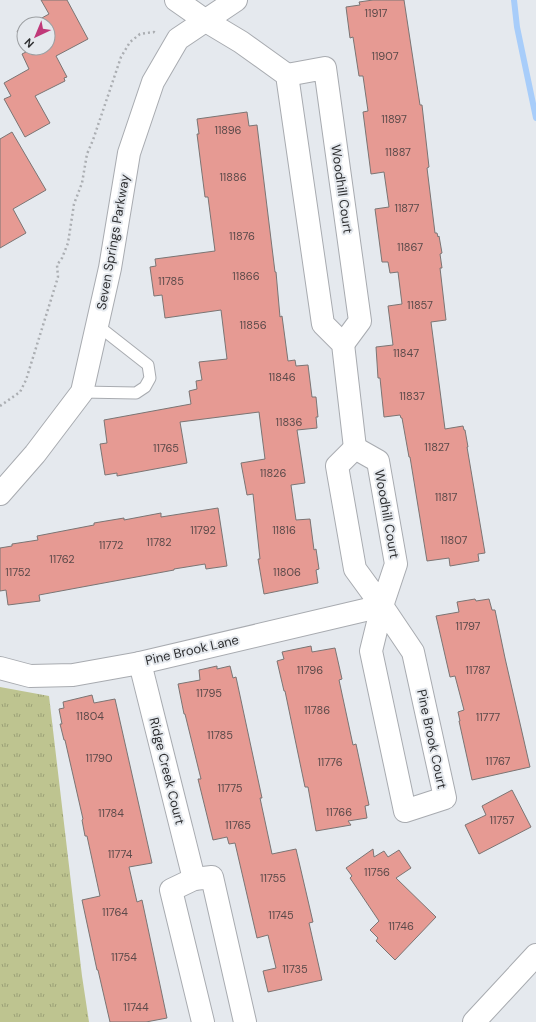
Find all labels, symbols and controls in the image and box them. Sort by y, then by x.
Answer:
house number: 11917 [365,6,388,20]
north arrow [16,16,56,56]
text: N [21,35,37,51]
house number: 11907 [371,49,399,63]
house number: 11897 [381,112,407,126]
house number: 11896 [214,123,242,137]
street label: Woodhill Court [327,143,357,235]
house number: 11887 [385,145,411,159]
house number: 11886 [219,170,247,184]
street label: Seven Springs Parkway [93,173,133,311]
house number: 11877 [394,201,420,215]
house number: 11876 [229,229,255,243]
house number: 11867 [397,240,423,254]
house number: 11866 [232,269,260,283]
house number: 11785 [158,274,184,288]
house number: 11857 [407,298,433,312]
house number: 11856 [239,318,267,332]
house number: 11847 [393,346,419,360]
house number: 11846 [268,370,296,384]
house number: 11837 [399,389,425,403]
house number: 11836 [276,415,303,429]
house number: 11827 [424,440,450,454]
house number: 11765 [153,441,179,455]
house number: 11826 [260,466,286,480]
street label: Woodhill Court [371,468,403,560]
house number: 11817 [435,490,457,504]
house number: 11792 [190,523,216,537]
house number: 11816 [272,523,296,537]
house number: 11807 [441,533,468,547]
house number: 11782 [146,535,172,549]
house number: 11772 [99,538,123,552]
house number: 11762 [49,552,75,566]
house number: 11752 [5,565,31,579]
house number: 11806 [273,565,301,579]
house number: 11797 [456,619,481,633]
street label: Pine Brook Lane [144,631,240,669]
house number: 11796 [297,663,323,677]
house number: 11787 [466,663,491,677]
house number: 11795 [196,686,222,700]
street label: Pine Brook Court [413,688,451,790]
house number: 11786 [304,703,330,717]
house number: 11804 [76,709,104,723]
house number: 11777 [476,710,500,724]
street label: Ridge Creek Court [145,716,189,826]
house number: 11785 [207,728,233,742]
house number: 11790 [86,751,112,765]
house number: 11767 [486,754,511,768]
house number: 11776 [317,755,343,769]
house number: 11775 [217,781,243,795]
house number: 11766 [326,805,352,819]
house number: 11784 [98,806,124,820]
house number: 11757 [490,813,515,827]
house number: 11765 [225,818,251,832]
house number: 11774 [108,847,133,861]
house number: 11756 [364,865,390,879]
house number: 11755 [260,871,286,885]
house number: 11764 [102,905,128,919]
house number: 11745 [268,908,294,922]
house number: 11746 [388,919,414,933]
house number: 11754 [111,950,137,964]
house number: 11735 [282,962,308,976]
house number: 11744 [123,1000,149,1014]

